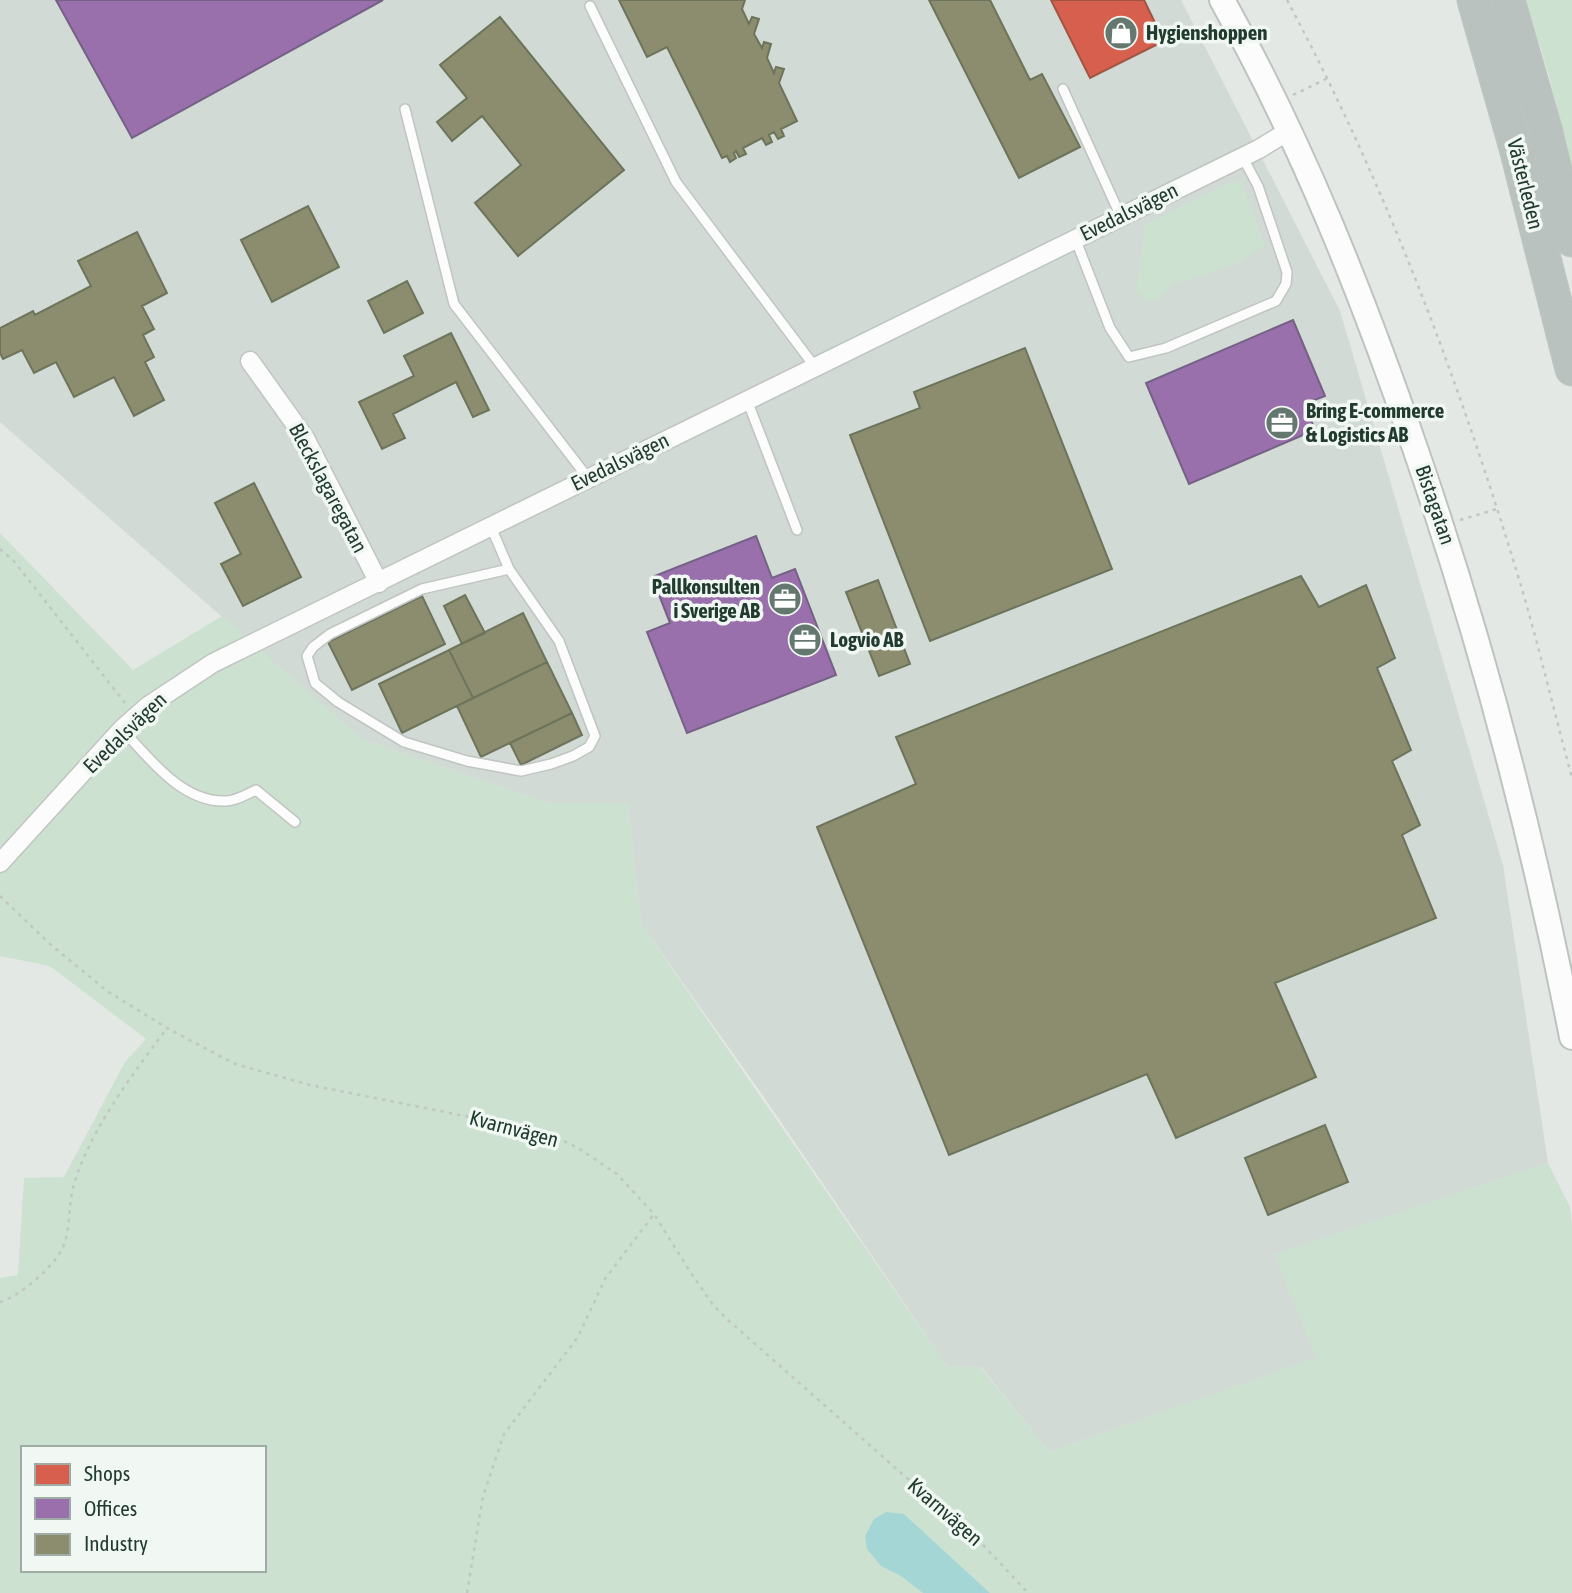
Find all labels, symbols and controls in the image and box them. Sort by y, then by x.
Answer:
shop icon: Hygienshoppen [1102,14,1140,52]
place label: Hygienshoppen [1146,20,1268,44]
street label: Västerleden [1503,136,1549,232]
street label: Evedalsvägen [1076,177,1181,245]
place label: Bring E-commerce & Logistics AB [1306,398,1444,446]
office icon: Bring E-commerce & Logistics AB [1263,404,1301,442]
street label: Bleckslagaregatan [285,419,373,556]
street label: Evedalsvägen [567,427,672,495]
street label: Bistagatan [1411,462,1461,548]
place label: Pallkonsulten i Sverige AB [652,574,760,622]
office icon: Pallkonsulten i Sverige AB [766,580,804,618]
office icon: Logvio AB [786,621,824,659]
place label: Logvio AB [830,627,904,651]
street label: Evedalsvägen [78,687,171,778]
street label: Kvarnvägen [467,1105,561,1151]
legend [21,1446,266,1572]
text: Shops [84,1461,130,1485]
street label: Kvarnvägen [904,1472,988,1550]
text: Offices [84,1496,137,1520]
text: Industry [84,1531,148,1555]

